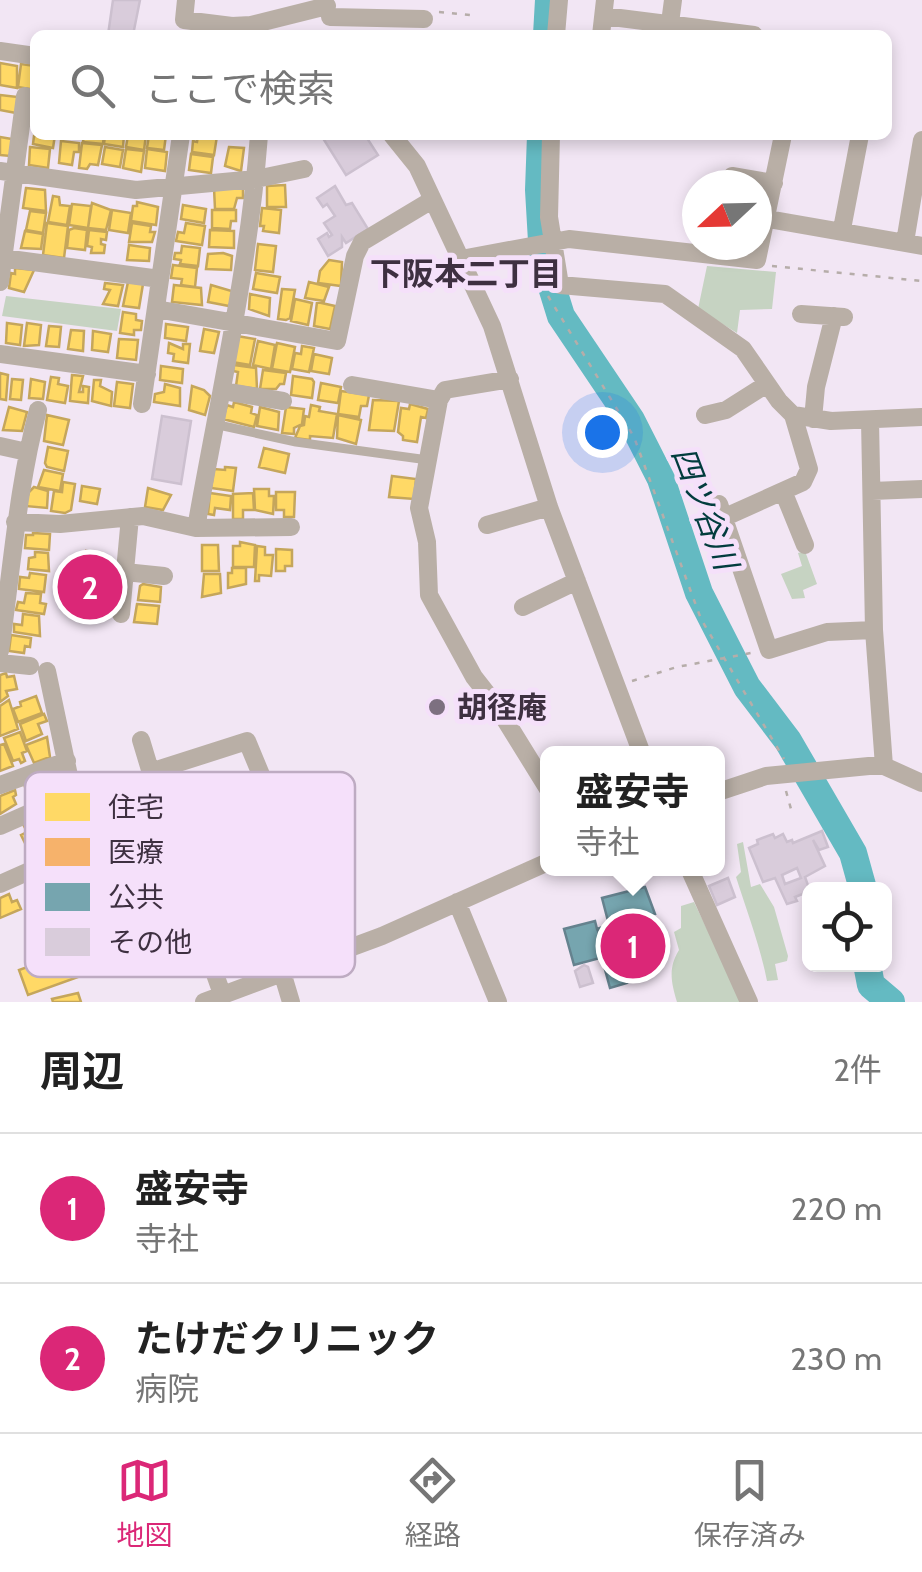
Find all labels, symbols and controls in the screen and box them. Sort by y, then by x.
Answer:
search box [30,30,892,140]
icon: search [65,58,120,113]
text: ここで検索 [145,65,335,112]
north arrow [682,170,772,260]
district label: 下阪本二丁目 [370,254,562,293]
your location [577,407,628,458]
water label: 四ツ谷川 [664,441,747,578]
pin: 2 [58,550,122,624]
place label: 胡径庵 [457,689,547,726]
marker: 胡径庵 [426,696,448,718]
popup [540,746,725,876]
text: 盛安寺 [575,768,690,815]
legend [25,772,355,977]
text: 住宅 [108,790,164,824]
text: 寺社 [575,822,640,861]
text: 医療 [108,835,164,869]
text: 公共 [108,880,164,914]
map controls [802,882,892,972]
button: locate [802,882,892,972]
pin: 1 [600,908,666,984]
text: その他 [108,925,192,959]
text: 周辺 [40,1045,124,1097]
text: 2件 [833,1050,882,1089]
text: 盛安寺 [135,1165,249,1212]
text: 1 [67,1189,78,1228]
text: 220 m [791,1189,882,1228]
text: 寺社 [135,1219,199,1258]
text: たけだクリニック [135,1315,439,1362]
text: 2 [64,1339,81,1378]
text: 230 m [790,1339,882,1378]
text: 病院 [135,1369,199,1408]
tab: 地図 [116,1453,172,1553]
tab: 経路 [405,1453,461,1553]
tab: 保存済み [694,1453,806,1553]

